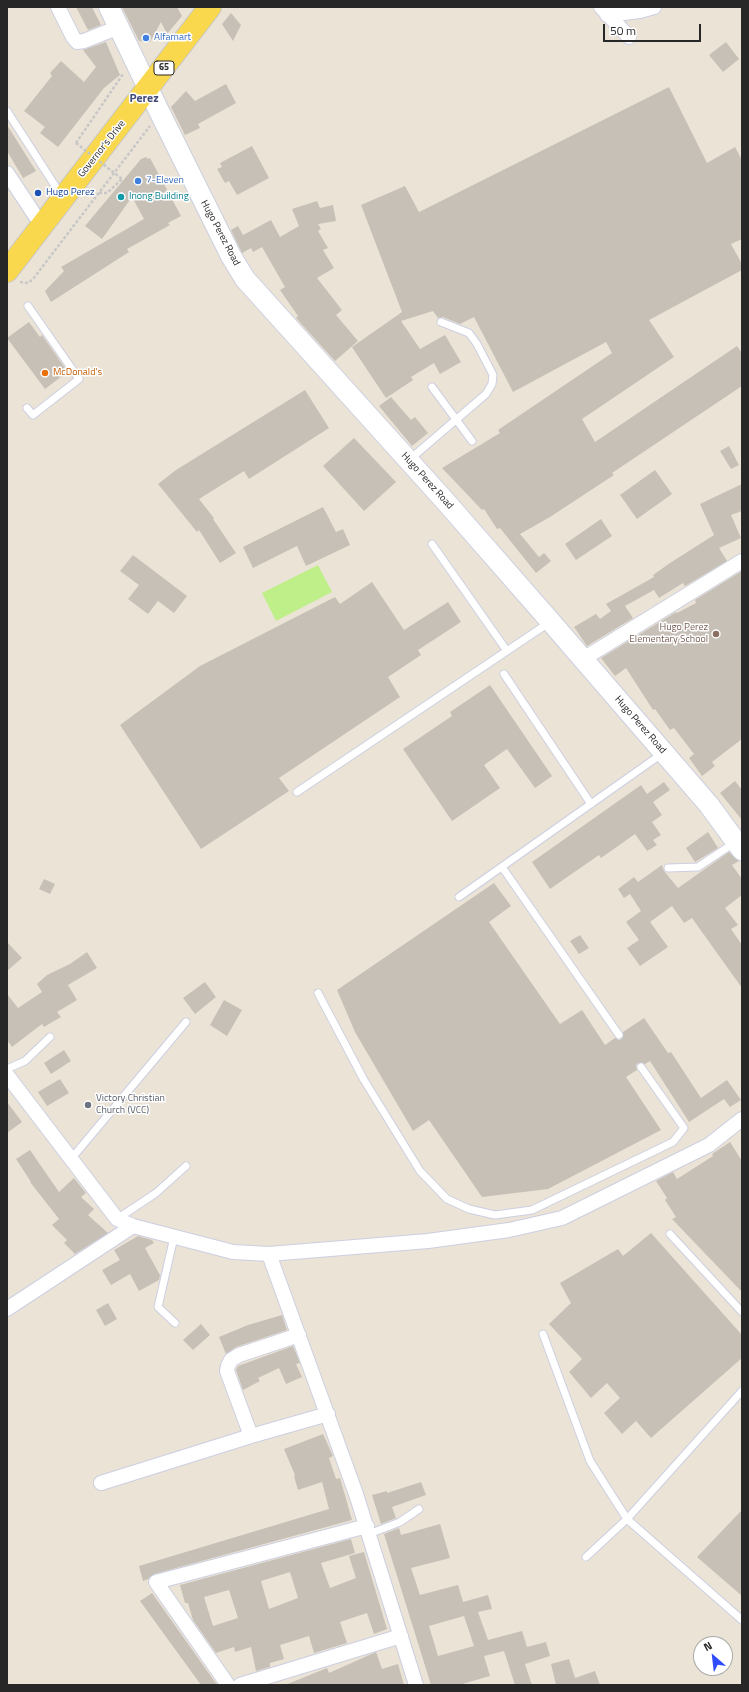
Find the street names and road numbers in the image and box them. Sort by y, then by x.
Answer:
road number: 65 [154,61,174,75]
street label: Governor's Drive [76,118,128,180]
street label: Hugo Perez Road [198,198,242,268]
street label: Hugo Perez Road [398,450,456,512]
street label: Hugo Perez Road [612,694,668,756]

